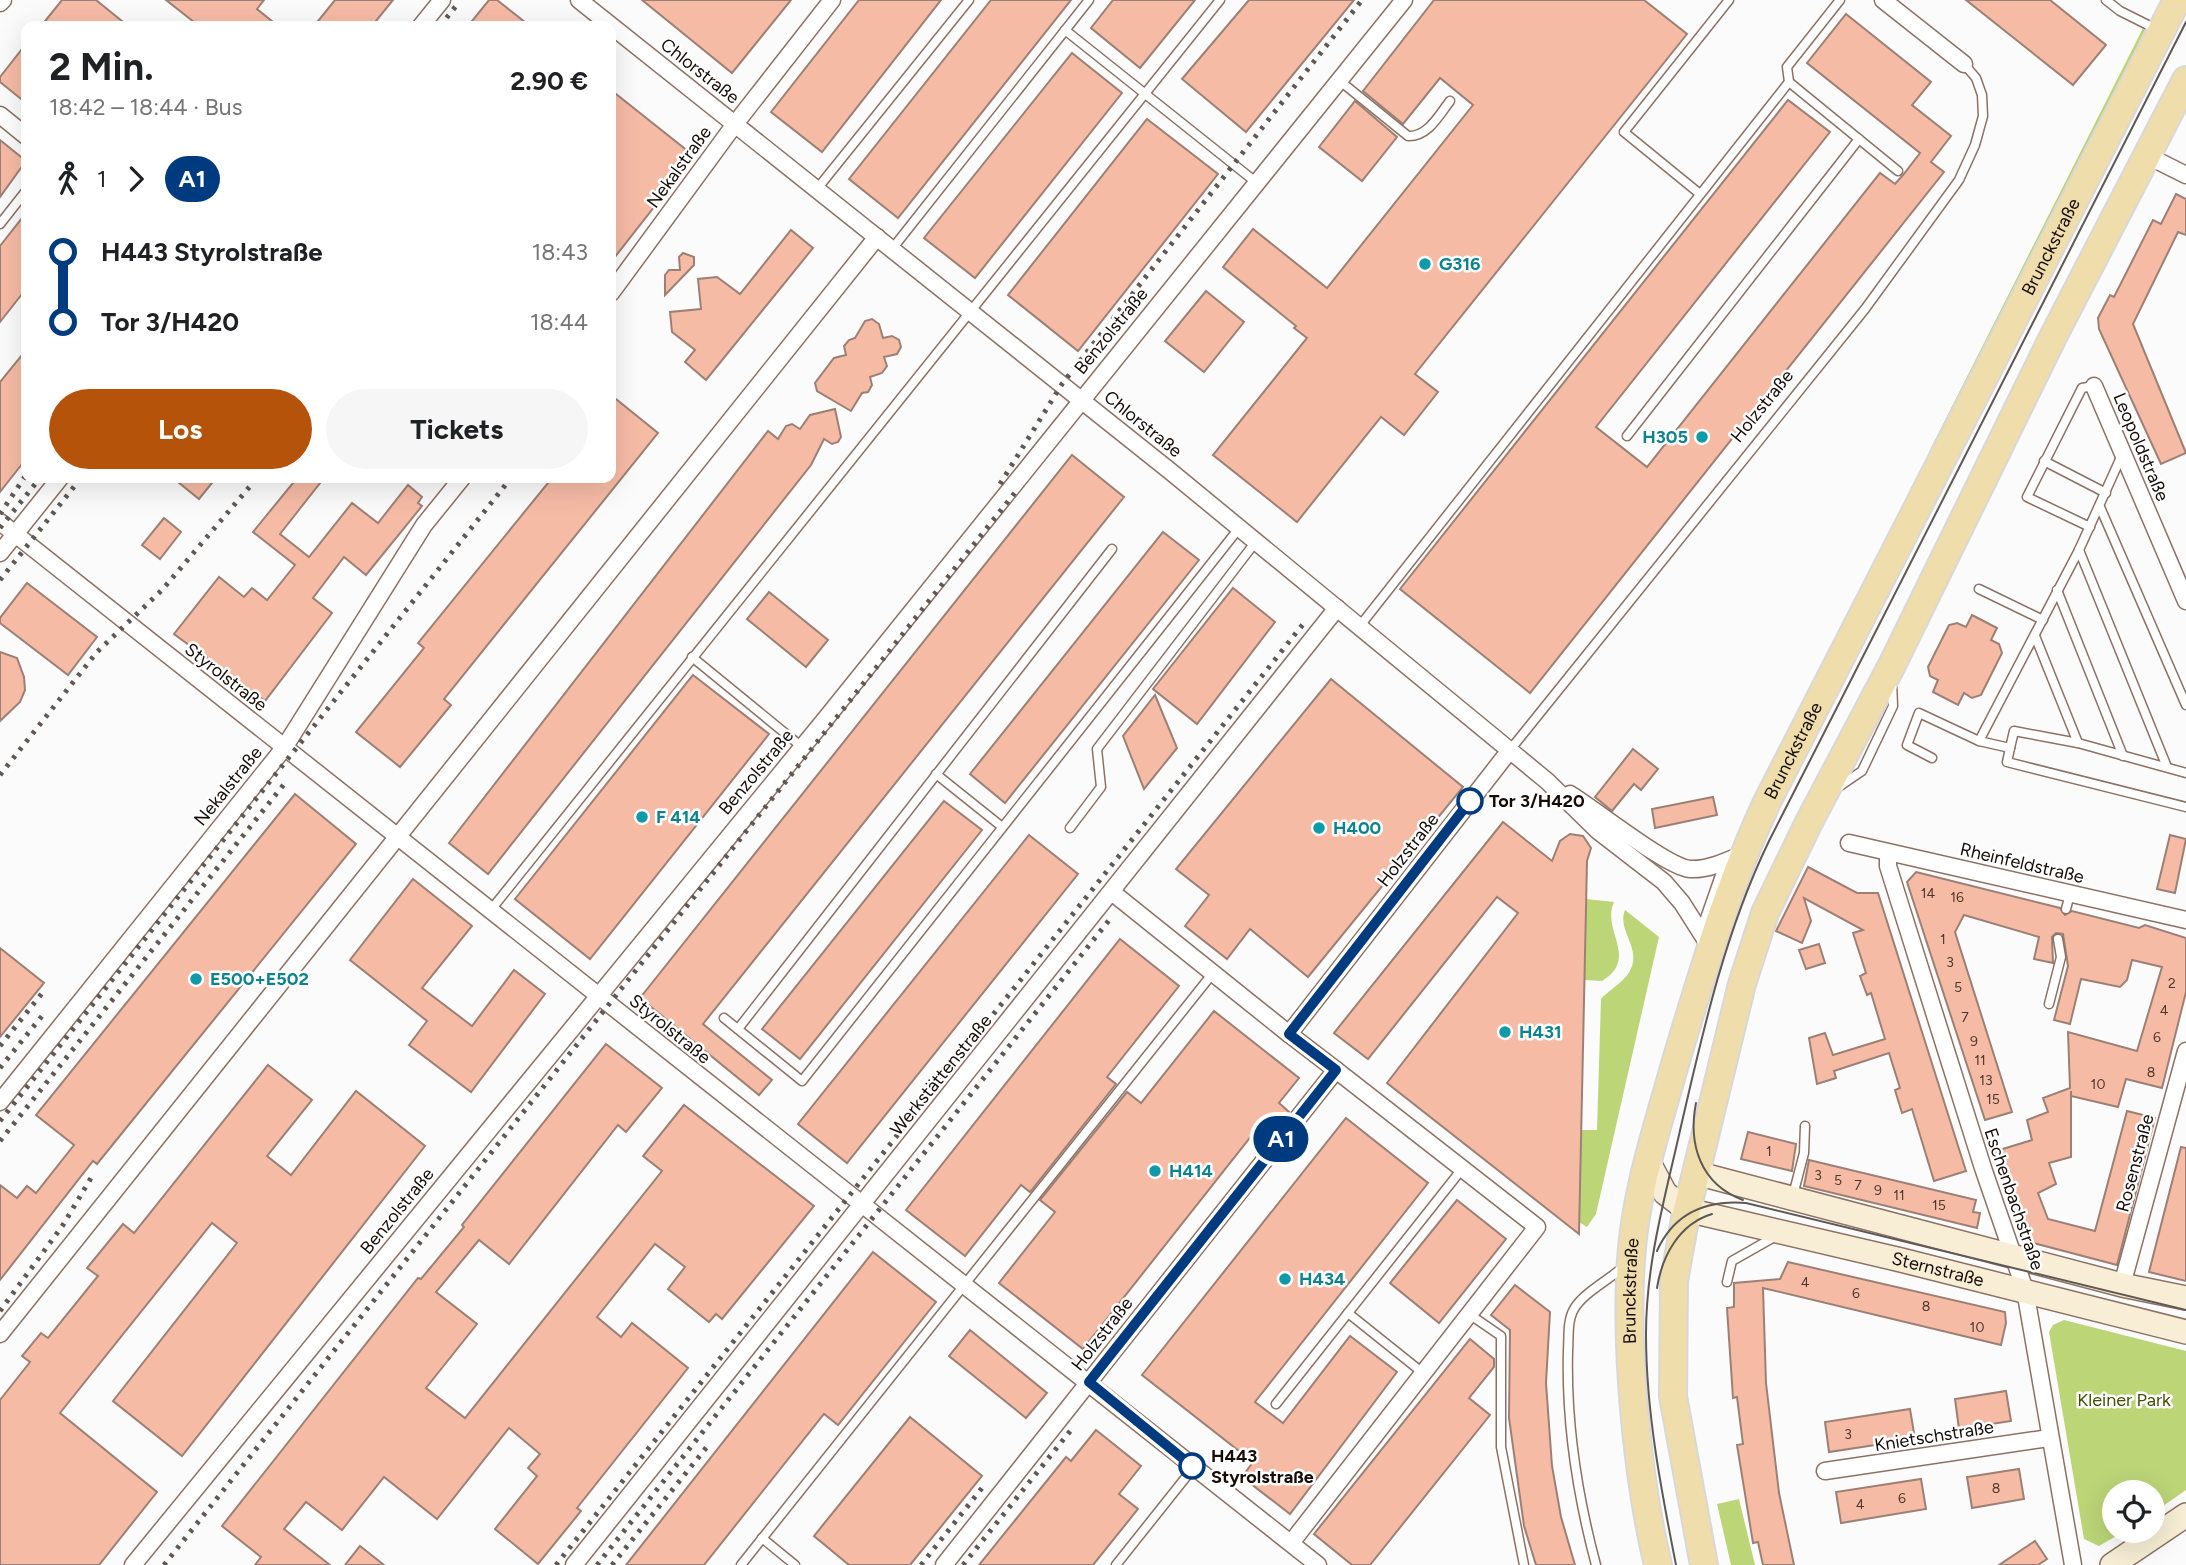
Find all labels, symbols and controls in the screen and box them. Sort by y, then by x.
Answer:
street label: Chlorstraße [656,33,744,109]
text: 2 Min. [49,44,154,90]
text: 2.90 € [510,65,588,97]
text: 18:42 – 18:44 · Bus [49,93,242,121]
street label: Nekalstraße [642,122,716,212]
icon: walk [49,160,87,198]
icon: forward [117,160,155,198]
text: A1 [179,164,206,193]
text: 1 [97,165,107,193]
street label: Brunckstraße [2017,194,2085,299]
text: H443 Styrolstraße [101,236,323,268]
text: 18:43 [532,238,588,266]
place label: G316 [1439,253,1480,275]
marker: G316 [1417,256,1433,272]
street label: Benzolstraße [1070,283,1153,379]
text: Tor 3/H420 [101,306,239,338]
text: 18:44 [530,308,588,336]
street label: Holzstraße [1726,365,1798,447]
street label: Chlorstraße [1100,386,1187,462]
button: Los [49,389,312,469]
button: Tickets [326,389,588,469]
street label: Leopoldstraße [2108,389,2174,505]
place label: H305 [1642,426,1688,448]
marker: H305 [1694,429,1710,445]
street label: Styrolstraße [181,638,272,716]
street label: Brunckstraße [1759,698,1827,803]
street label: Benzolstraße [714,725,798,819]
street label: Nekalstraße [189,742,267,830]
marker: Tor 3/H420 [1457,788,1483,814]
place label: Tor 3/H420 [1489,790,1585,812]
place label: F 414 [656,806,701,828]
marker: F 414 [634,809,650,825]
street label: Holzstraße [1372,809,1444,891]
place label: H400 [1333,817,1382,839]
marker: H400 [1311,820,1327,836]
street label: Rheinfeldstraße [1958,838,2086,888]
house number: 14 [1921,885,1936,902]
house number: 16 [1950,889,1964,906]
house number: 1 [1940,931,1946,948]
house number: 3 [1946,954,1954,971]
place label: E500+E502 [210,968,309,990]
marker: E500+E502 [188,971,204,987]
house number: 2 [2168,975,2176,992]
house number: 5 [1954,979,1962,996]
street label: Styrolstraße [625,990,715,1069]
house number: 4 [2160,1002,2169,1019]
house number: 7 [1961,1009,1969,1026]
street label: Werkstättenstraße [885,1010,997,1140]
place label: H431 [1519,1021,1562,1043]
marker: H431 [1497,1024,1513,1040]
house number: 6 [2153,1029,2161,1046]
house number: 9 [1970,1033,1978,1050]
house number: 11 [1974,1052,1986,1069]
house number: 8 [2147,1064,2155,1081]
house number: 13 [1979,1072,1993,1089]
house number: 10 [2091,1076,2105,1093]
house number: 15 [1986,1091,2000,1108]
street label: Rosenstraße [2111,1111,2159,1214]
line badge: A1 [1250,1116,1312,1162]
text: A1 [1267,1124,1295,1153]
street label: Eschenbachstraße [1979,1125,2049,1273]
house number: 1 [1766,1143,1772,1160]
place label: H414 [1169,1160,1213,1182]
street label: Benzolstraße [356,1163,439,1259]
marker: H414 [1147,1163,1163,1179]
house number: 3 [1814,1167,1822,1184]
house number: 5 [1834,1172,1842,1189]
house number: 7 [1854,1177,1862,1194]
house number: 9 [1874,1182,1882,1199]
house number: 11 [1893,1187,1905,1204]
house number: 15 [1932,1197,1946,1214]
street label: Brunckstraße [1618,1237,1644,1344]
street label: Sternstraße [1890,1247,1986,1292]
place label: H434 [1299,1268,1345,1290]
marker: H434 [1277,1271,1293,1287]
house number: 4 [1801,1274,1810,1291]
house number: 6 [1852,1285,1860,1302]
street label: Holzstraße [1066,1293,1138,1375]
house number: 8 [1922,1298,1930,1315]
house number: 10 [1970,1319,1984,1336]
park label: Kleiner Park [2077,1389,2171,1411]
street label: Knietschstraße [1873,1416,1995,1456]
house number: 3 [1844,1426,1852,1443]
place label: H443 Styrolstraße [1211,1445,1314,1488]
marker: H443 Styrolstraße [1179,1453,1205,1479]
house number: 8 [1992,1480,2000,1497]
map controls [2102,1480,2165,1543]
button: locate [2102,1480,2165,1543]
house number: 6 [1898,1490,1906,1507]
house number: 4 [1856,1496,1865,1513]

